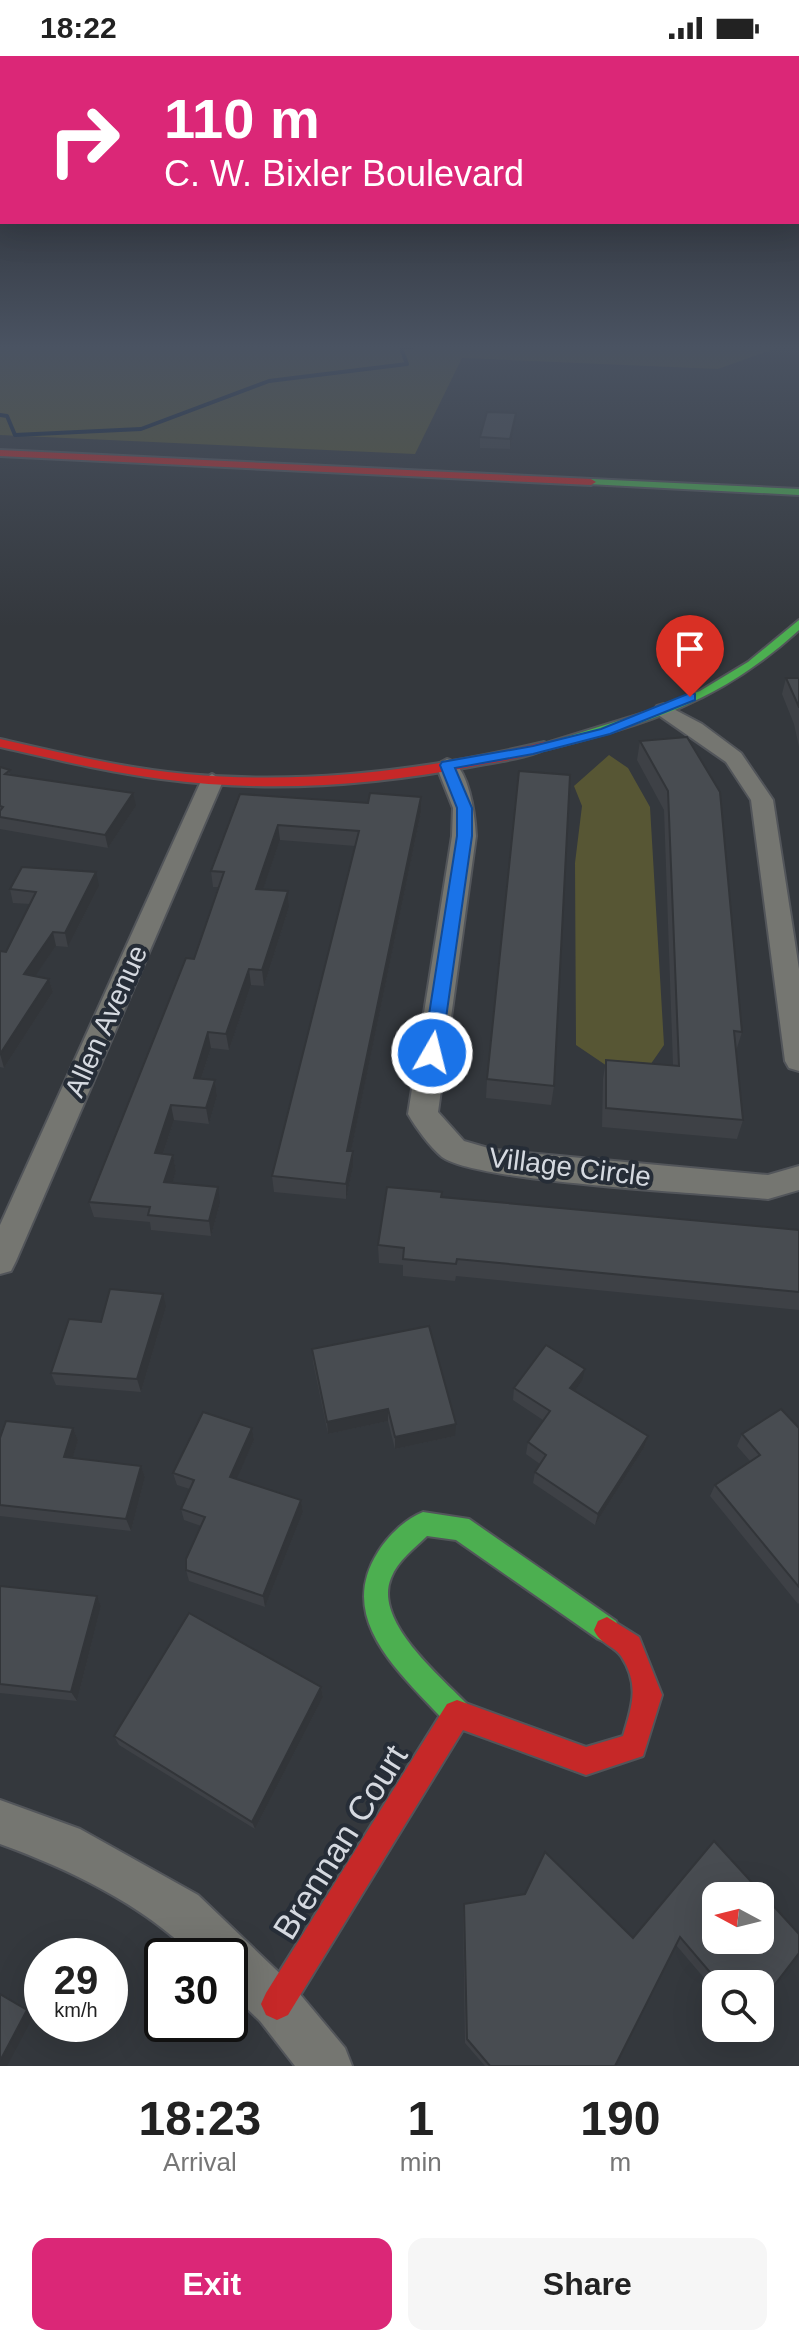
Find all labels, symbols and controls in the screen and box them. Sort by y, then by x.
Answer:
text: 18:22 [40,11,117,44]
text: 110 m [164,87,320,150]
icon: right [32,88,136,192]
text: C. W. Bixler Boulevard [164,153,524,194]
pin [656,615,724,697]
icon: arrive [668,627,712,671]
street label: Allen Avenue [59,940,153,1102]
position arrow [390,1011,474,1095]
street label: Village Circle [487,1142,653,1192]
street label: Brennan Court [265,1738,415,1946]
north arrow [702,1882,774,1954]
map controls [702,1882,774,2042]
speed limit sign: 30 [144,1938,248,2042]
text: 29 [54,1958,98,2002]
button: search [702,1970,774,2042]
text: km/h [54,1999,98,2021]
text: 18:23 [139,2092,261,2145]
text: 1 [407,2092,434,2145]
text: 190 [580,2092,660,2145]
text: Arrival [163,2147,237,2177]
text: min [400,2147,442,2177]
text: m [610,2147,631,2177]
button: Exit [32,2238,392,2330]
button: Share [408,2238,767,2330]

